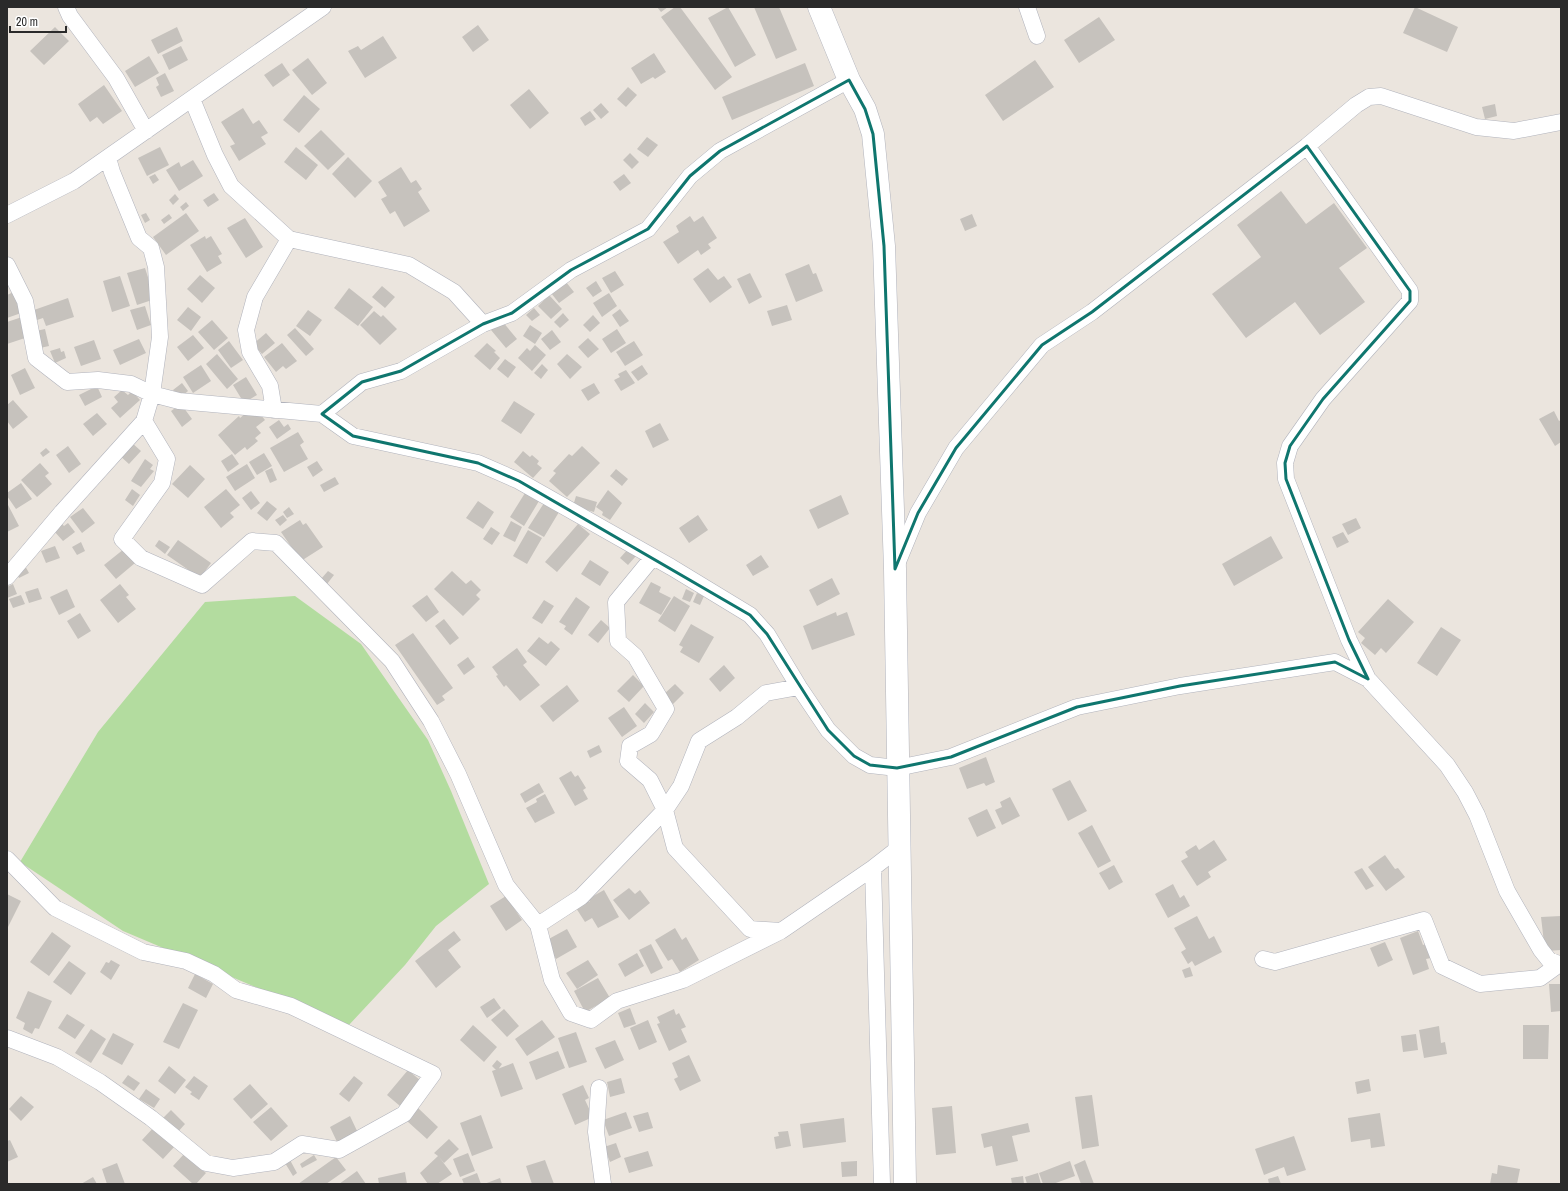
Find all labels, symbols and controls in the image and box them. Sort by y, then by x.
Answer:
scale bar [10,8,66,34]
text: 20 m [16,14,38,30]

